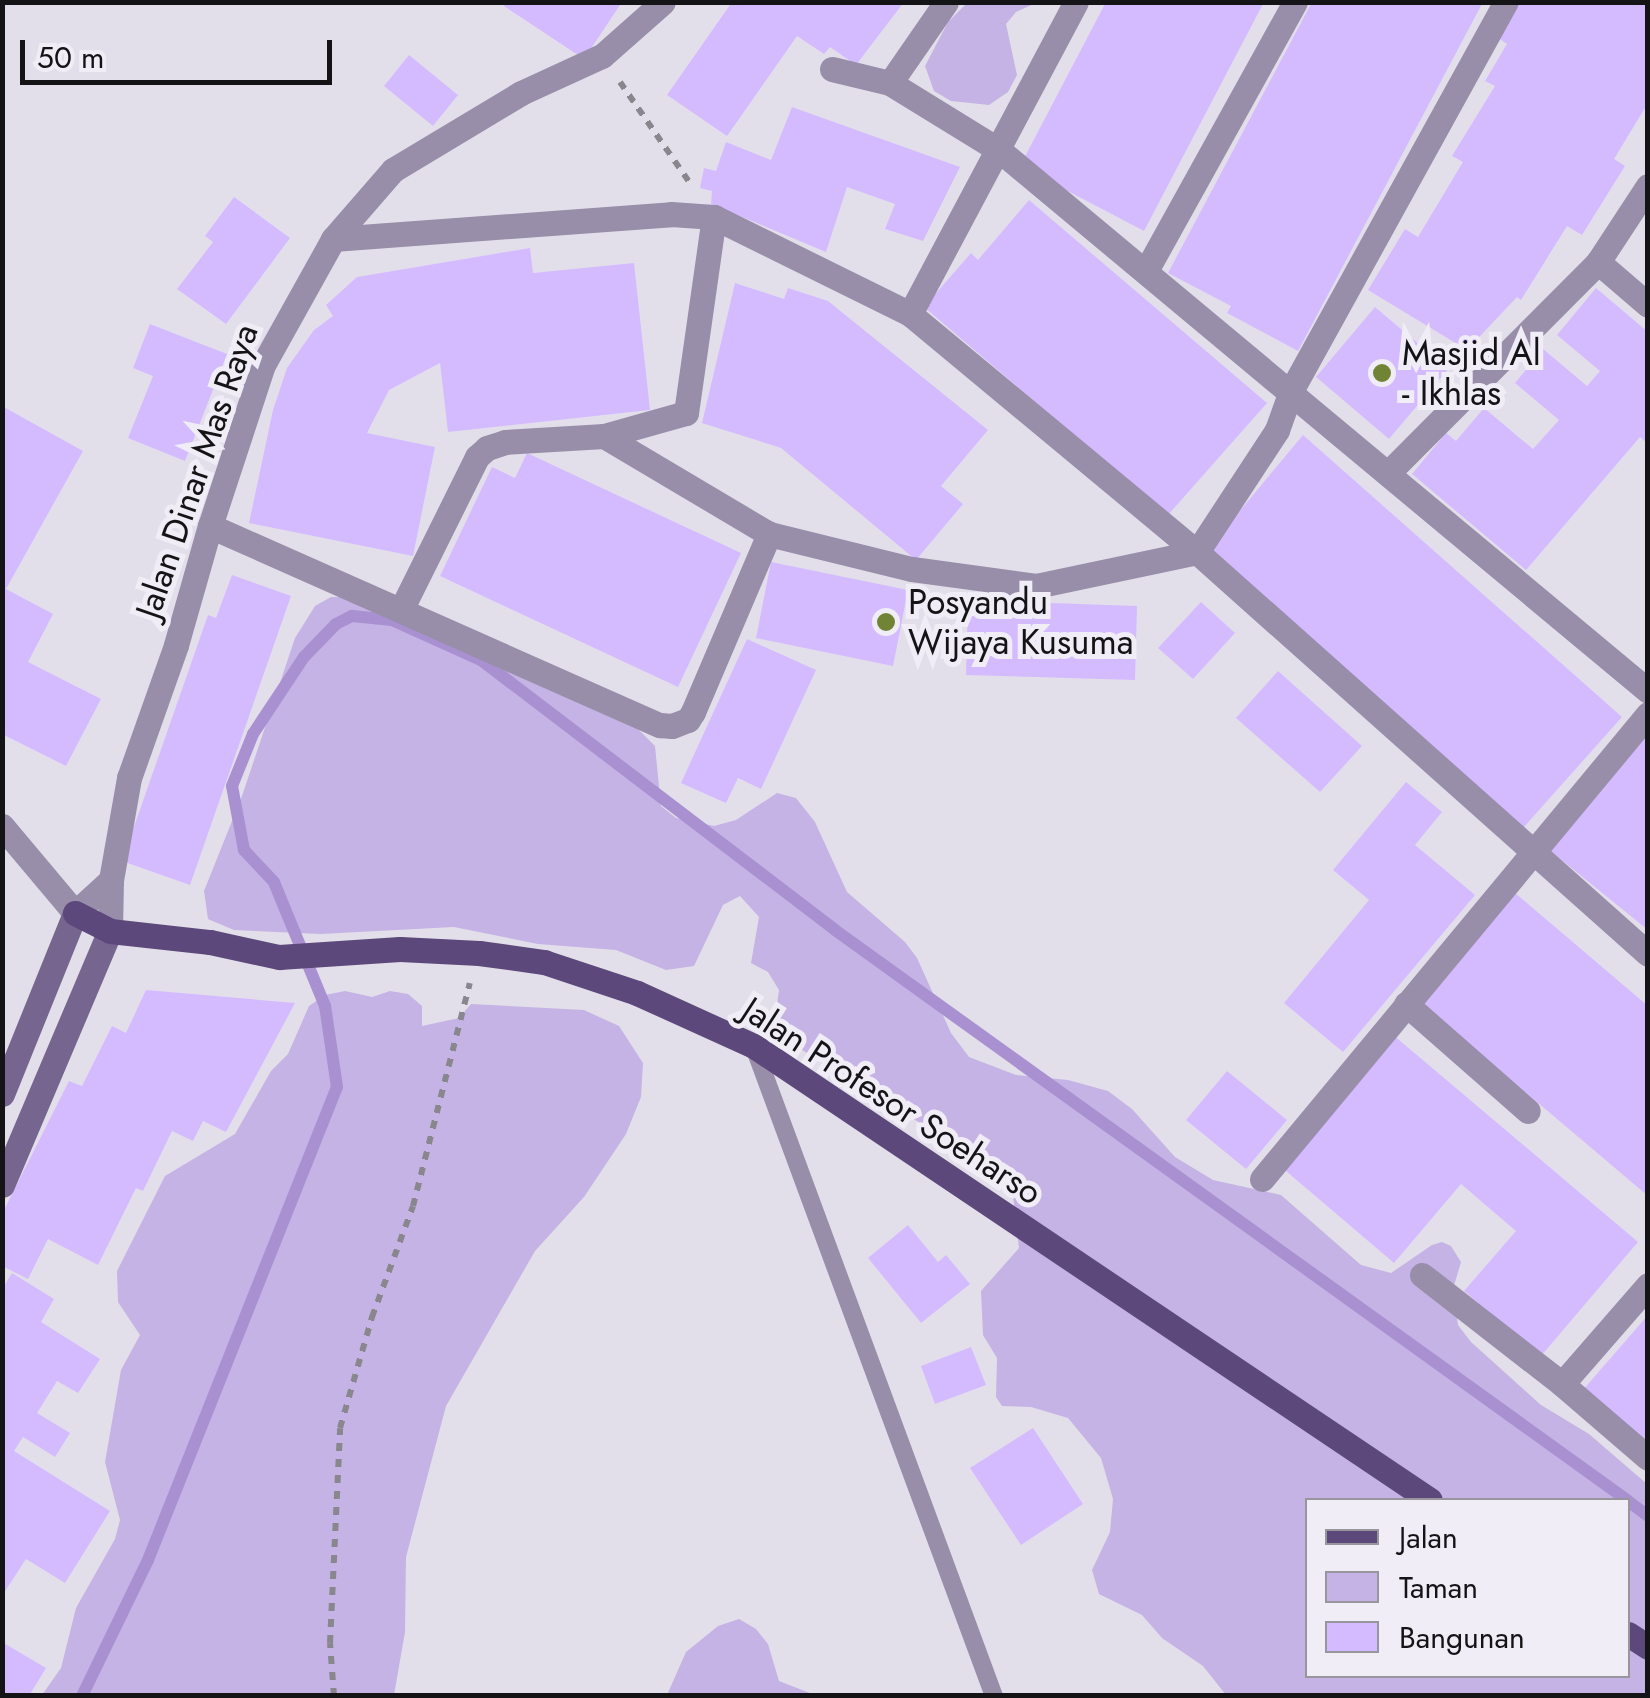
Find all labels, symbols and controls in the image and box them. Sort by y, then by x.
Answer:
scale bar [25,20,338,82]
text: 50 m [37,36,104,79]
street label: Jalan Dinar Mas Raya [127,319,267,623]
place label: Masjid Al - Ikhlas [1402,332,1541,414]
marker: Masjid Al - Ikhlas [1371,362,1393,384]
place label: Posyandu Wijaya Kusuma [908,581,1134,663]
marker: Posyandu Wijaya Kusuma [873,609,899,635]
street label: Jalan Profesor Soeharso [734,988,1050,1214]
legend [1305,1498,1630,1678]
text: Jalan [1399,1516,1458,1559]
text: Taman [1399,1566,1478,1609]
text: Bangunan [1399,1616,1525,1659]

